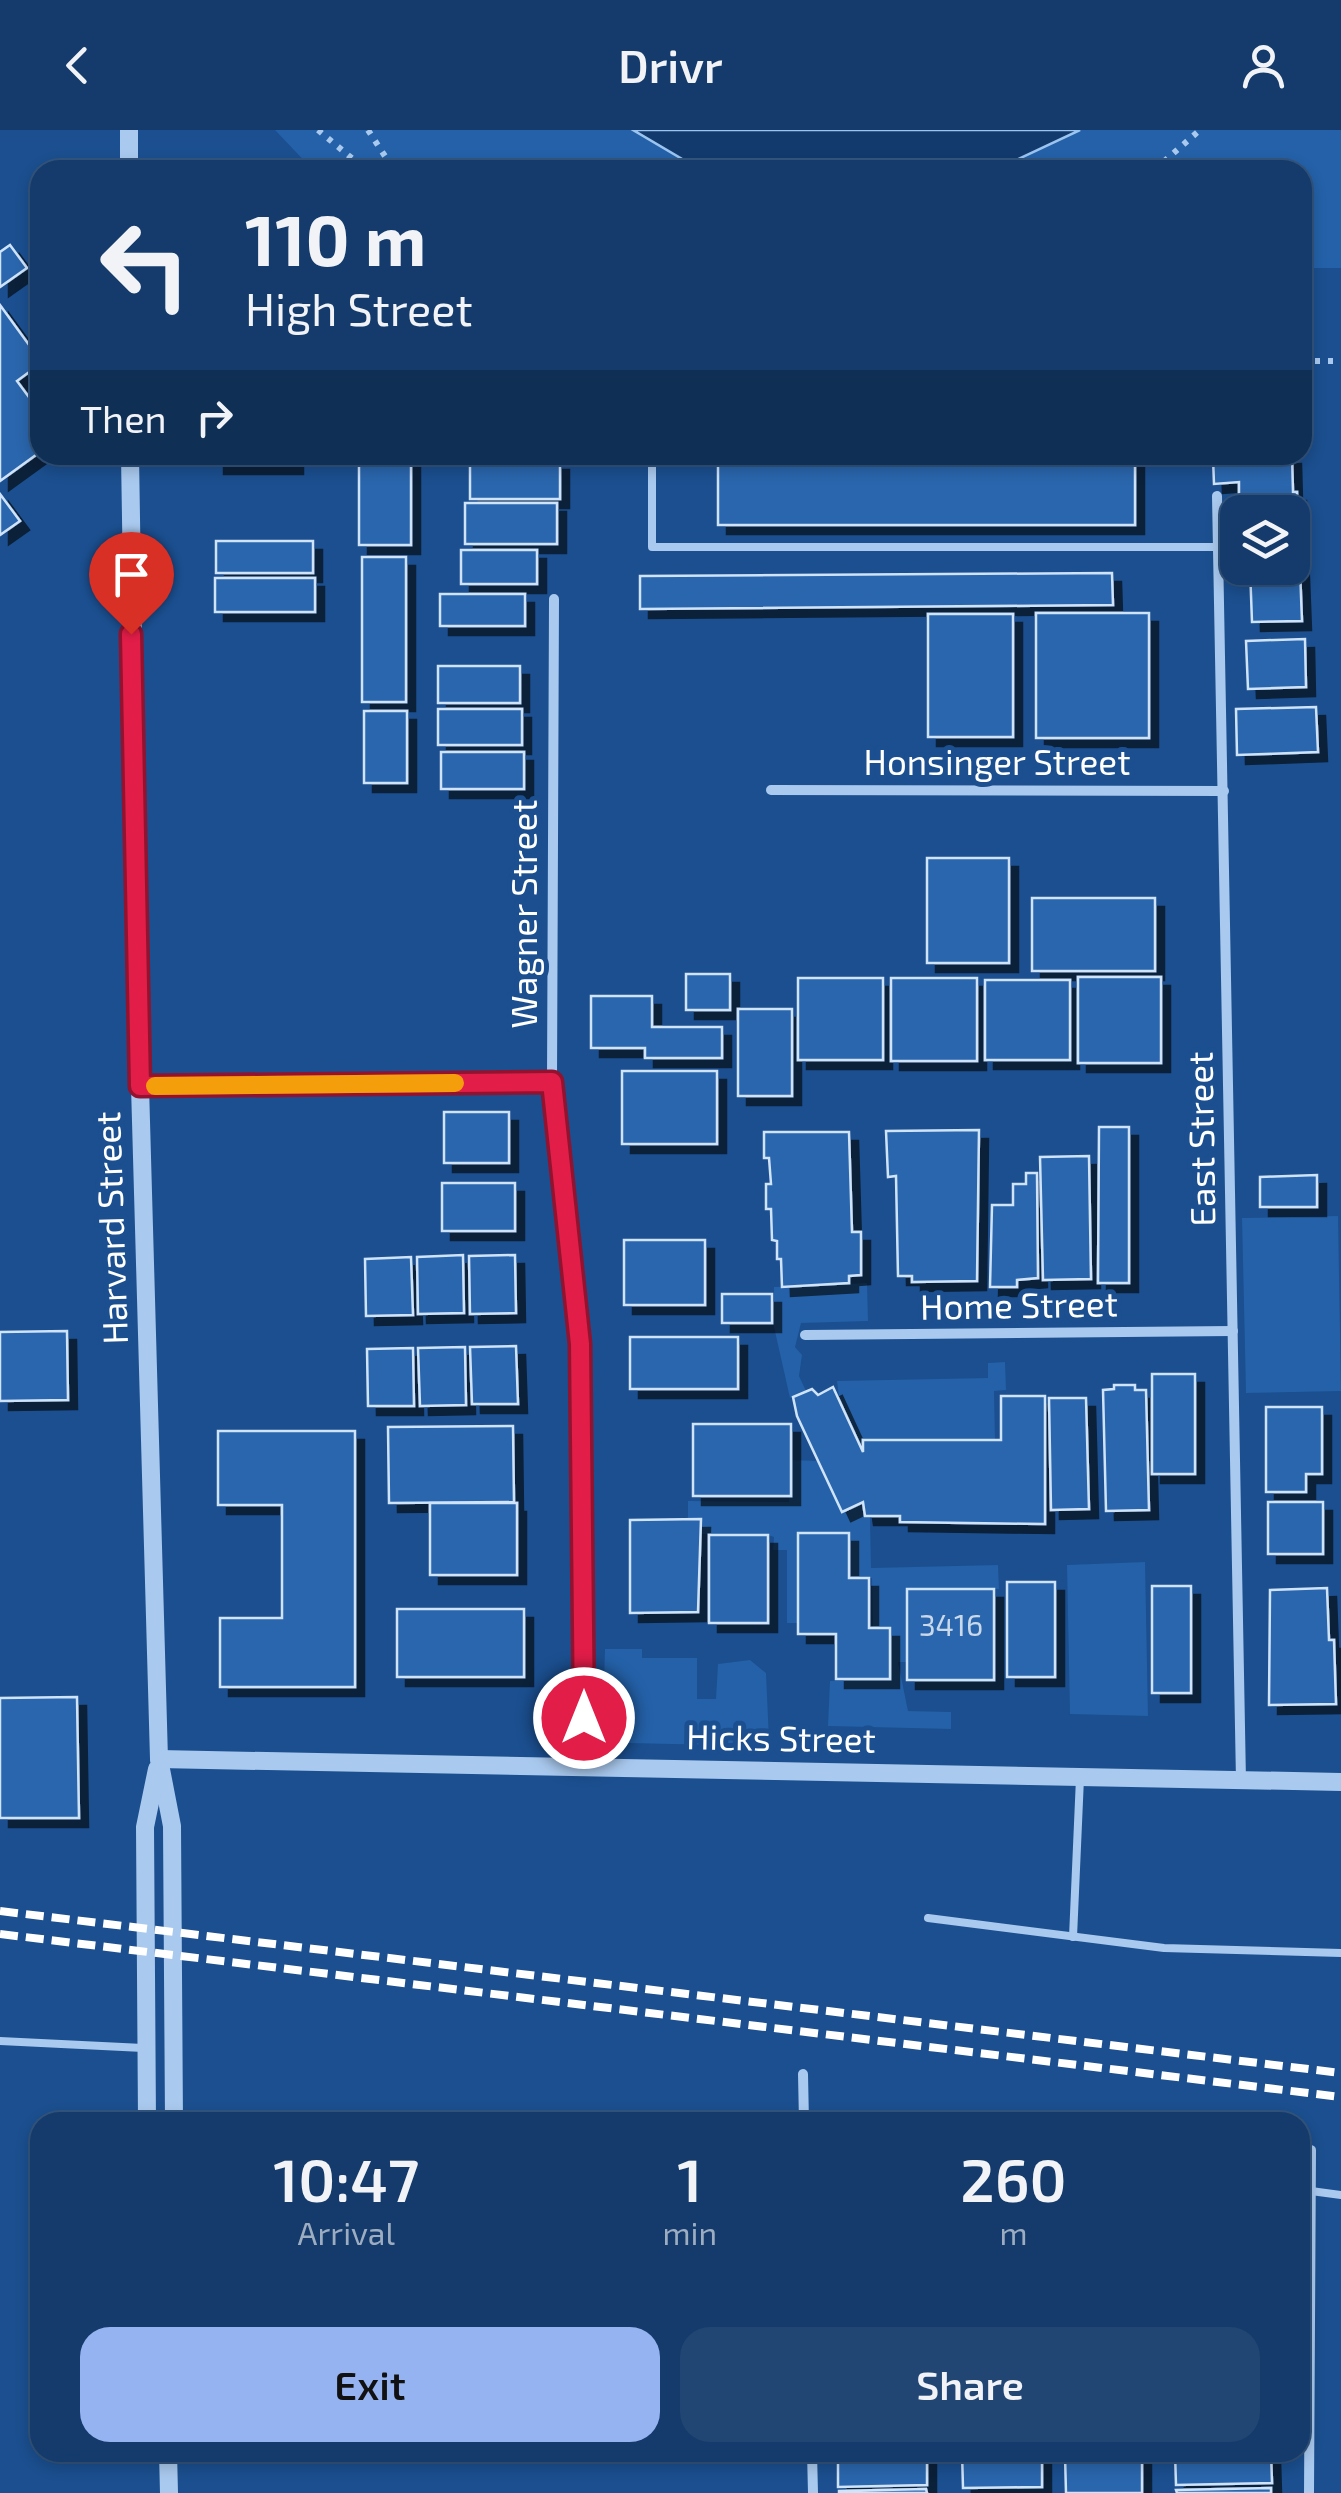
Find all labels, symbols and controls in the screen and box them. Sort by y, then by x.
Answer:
icon: back [50,38,105,93]
text: Drivr [618,38,723,92]
icon: person [1236,38,1291,93]
text: 110 m [245,196,426,280]
icon: left [80,200,210,330]
text: High Street [245,281,473,335]
icon: right [187,390,242,445]
text: Then [80,395,167,441]
map controls [1220,495,1310,585]
button: layers [1220,495,1310,585]
pin [89,532,174,635]
icon: arrive [104,547,159,602]
street label: Honsinger Street [864,740,1130,782]
street label: Wagner Street [502,799,544,1029]
street label: East Street [1177,1051,1223,1227]
street label: Harvard Street [85,1111,135,1345]
street label: Home Street [920,1281,1118,1327]
house number: 3416 [919,1606,983,1642]
position arrow [532,1666,636,1770]
street label: Hicks Street [686,1714,876,1760]
text: 10:47 [273,2142,419,2214]
text: 1 [677,2142,702,2214]
text: 260 [960,2142,1067,2214]
text: Arrival [298,2213,395,2251]
text: min [663,2213,717,2251]
text: m [1000,2213,1028,2251]
button: Exit [80,2327,660,2442]
button: Share [680,2327,1260,2442]

